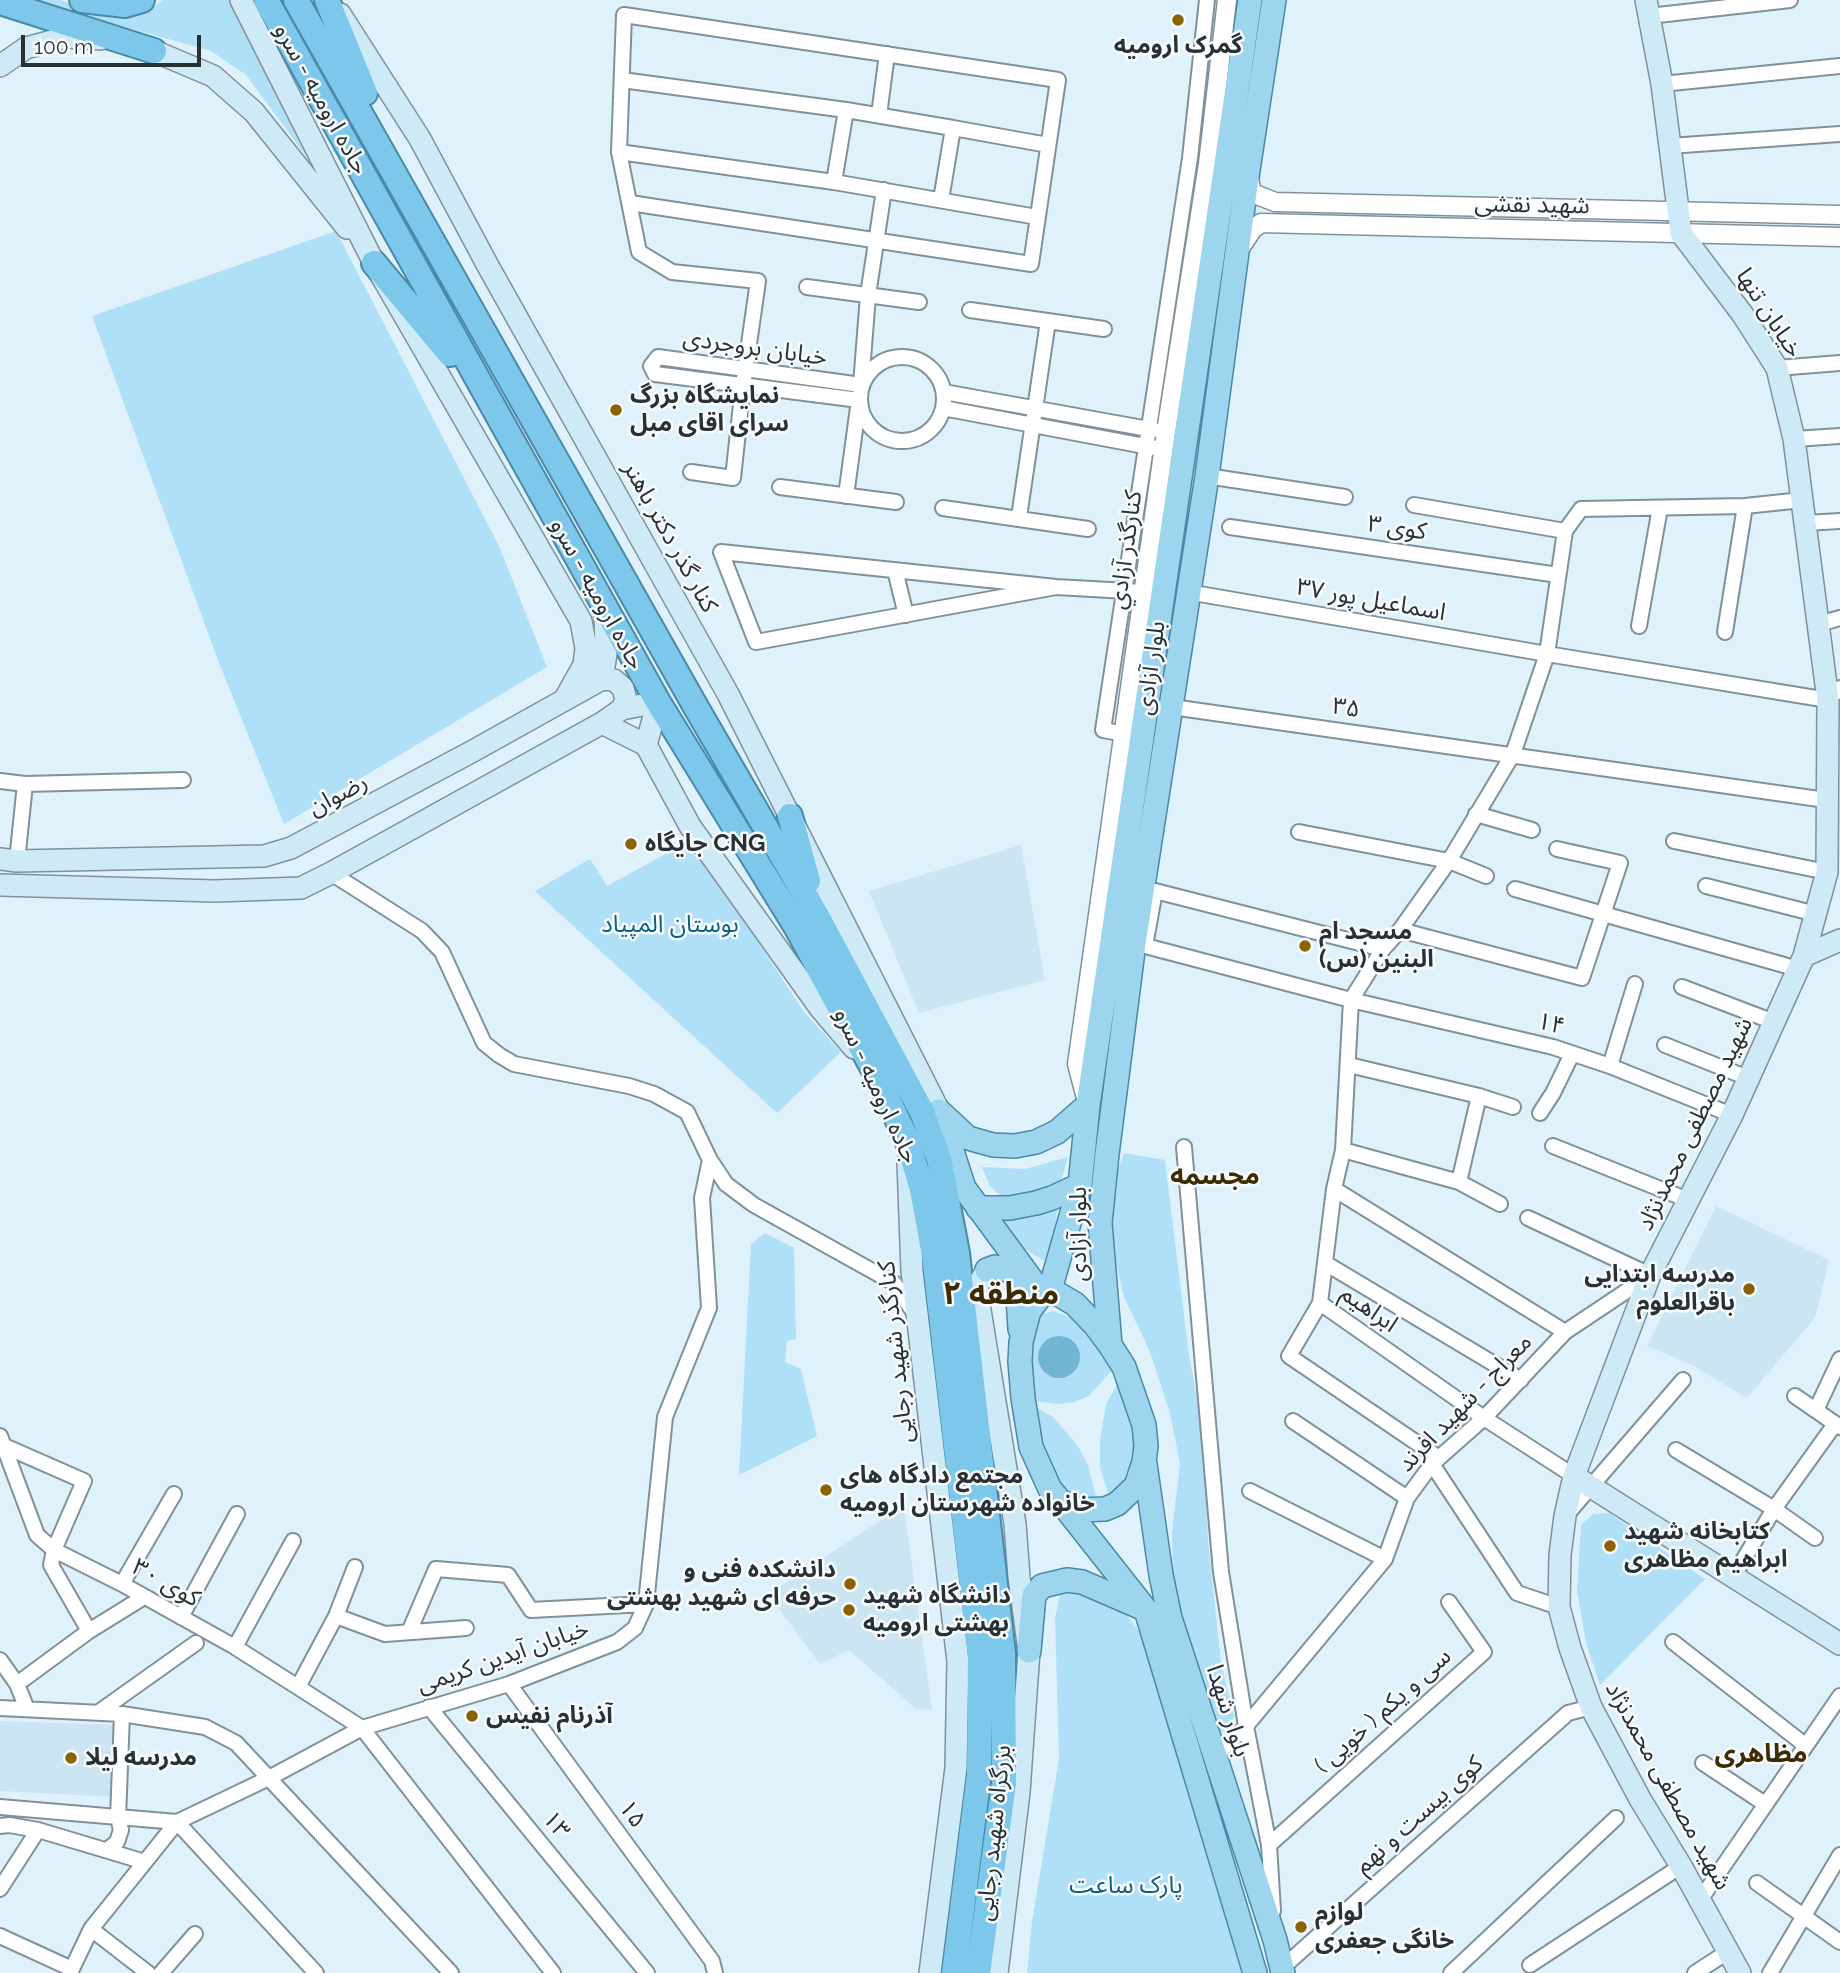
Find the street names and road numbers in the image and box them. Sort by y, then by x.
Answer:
street label: جاده ارومیه - سرو [268,18,374,180]
street label: شهید نقشی [1474,190,1590,220]
street label: خیابان تنها [1730,263,1808,363]
street label: خیابان بروجردی [681,324,829,372]
street label: کنار گذر دکتر باهنر [617,456,723,618]
street label: کنارگذر آزادي [1103,489,1149,611]
street label: کوی ۳ [1366,510,1428,546]
street label: جاده ارومیه - سرو [544,513,650,675]
street label: اسماعیل پور ۳۷ [1294,573,1448,627]
street label: بلوار آزادی [1130,619,1172,717]
street label: ۳۵ [1330,692,1362,724]
street label: رضوان [303,767,373,823]
street label: جاده ارومیه - سرو [827,1004,925,1168]
street label: ۱۴ [1534,1007,1568,1041]
street label: شهید مصطفی محمدنژاد [1631,1013,1759,1235]
street label: بلوار آزادی [1065,1187,1093,1281]
street label: کنارگذر شهید رجایی [872,1259,920,1445]
street label: ابراهیم [1335,1279,1403,1339]
street label: معراج - شهید افرند [1392,1328,1538,1478]
street label: کوی ۳۰ [127,1553,205,1613]
street label: خیابان آیدین کریمی [413,1614,593,1700]
street label: سی و یکم ( خویی ) [1309,1642,1457,1780]
street label: بلوار شهدا [1200,1661,1256,1761]
street label: شهید مصطفی محمدنژاد [1599,1677,1737,1895]
street label: بزرگراه شهید رجایی [970,1744,1018,1922]
street label: کوی بیست و نهم [1349,1750,1489,1880]
street label: ۱۵ [612,1794,652,1834]
street label: ۱۳ [536,1805,576,1845]

